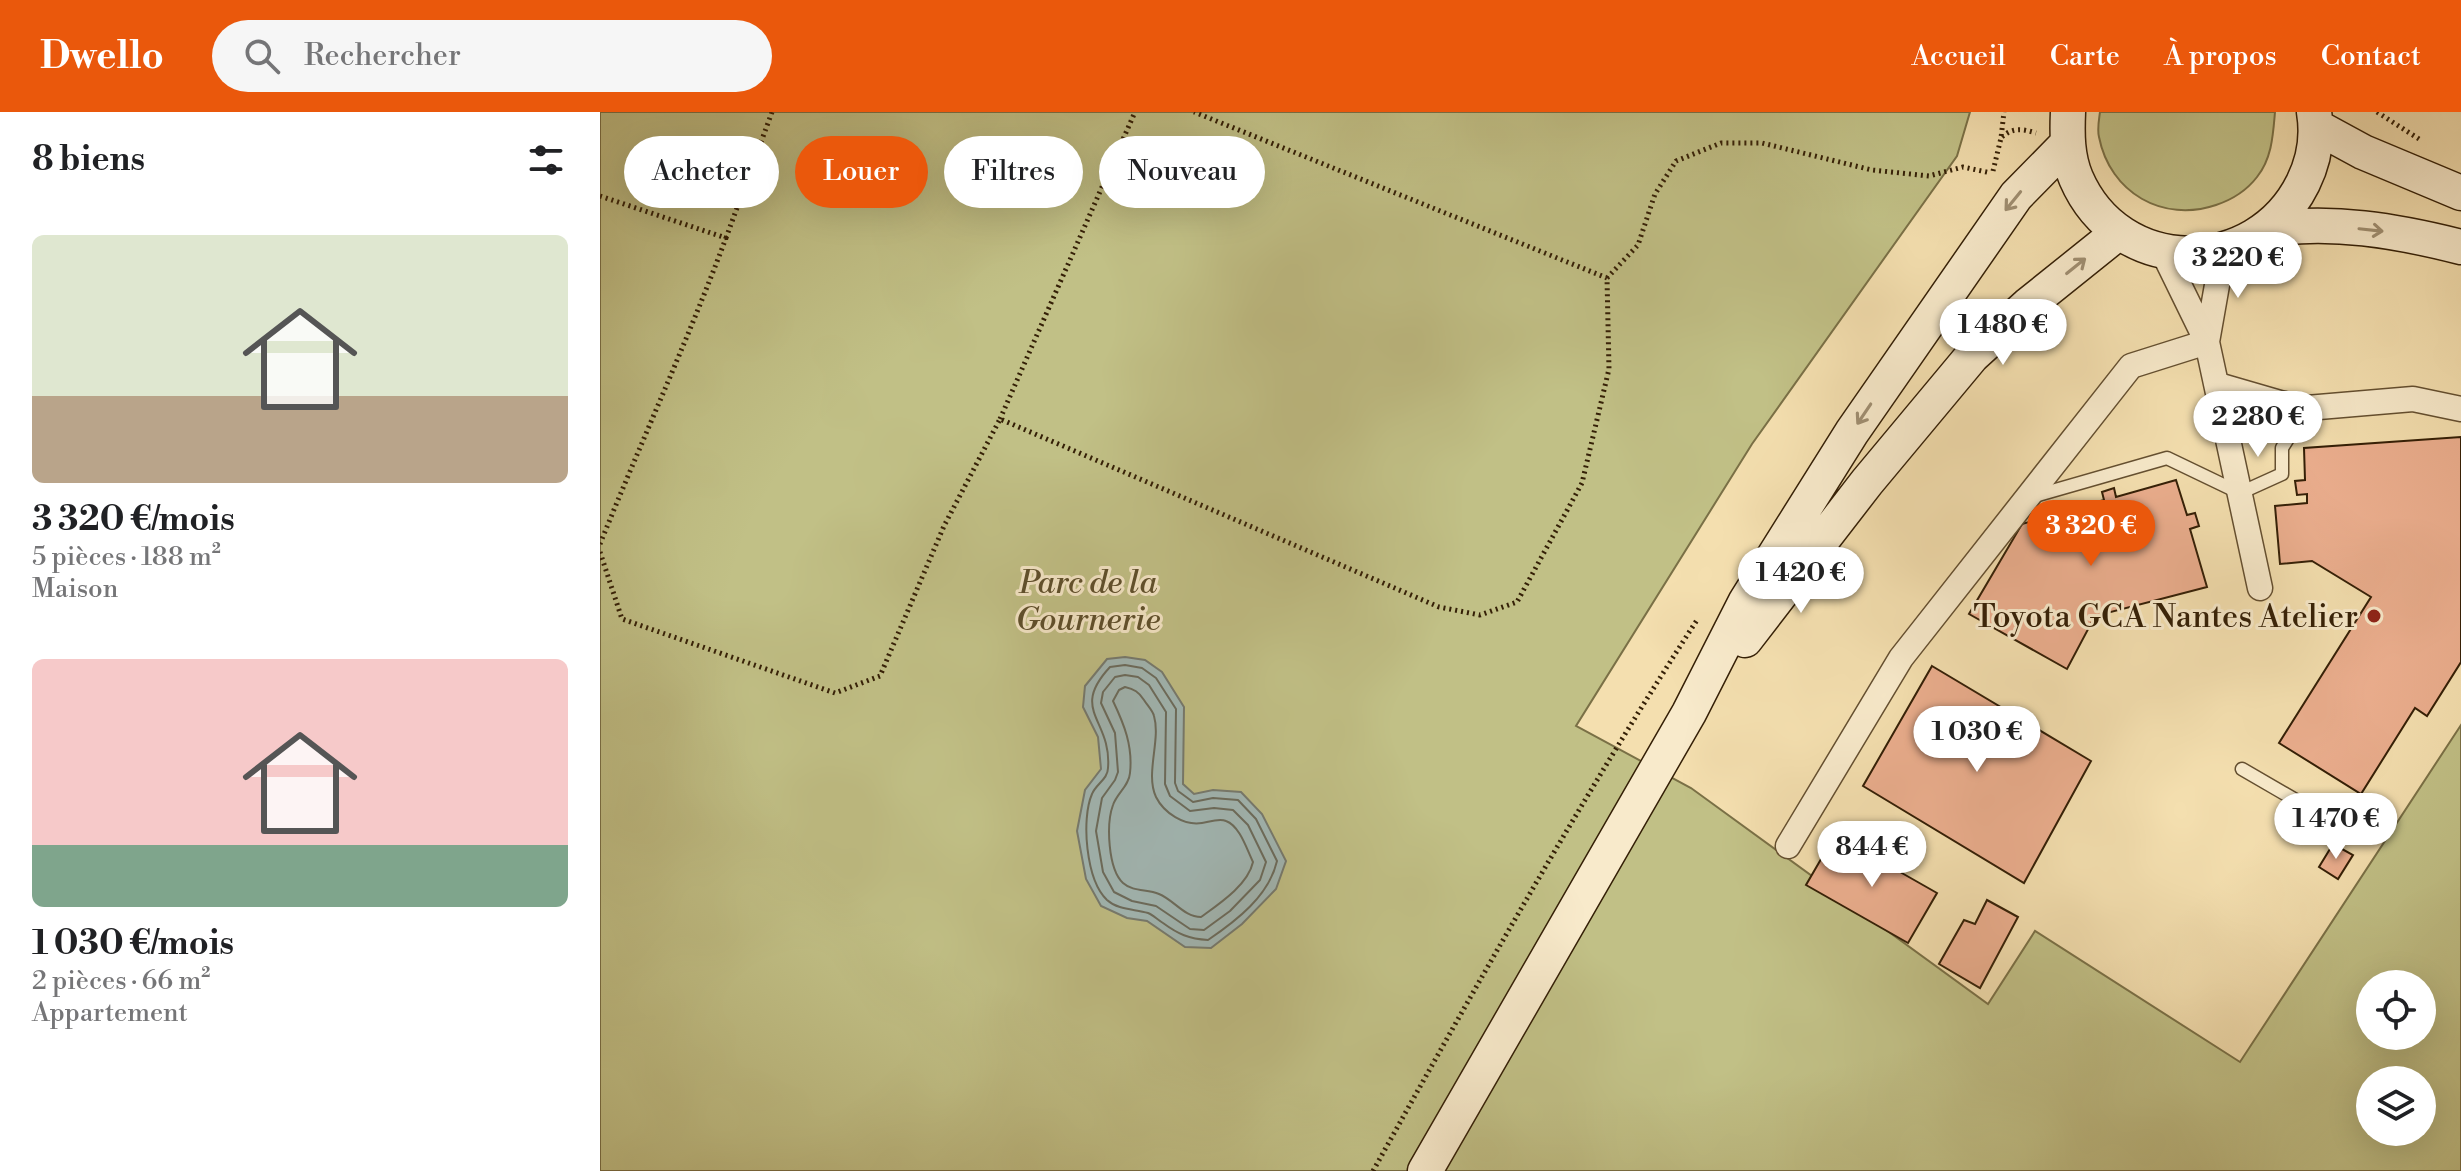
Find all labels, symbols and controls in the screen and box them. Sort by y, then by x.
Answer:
search box [212,20,772,92]
text: Dwello [40,33,164,80]
icon: search [240,34,284,78]
text: Rechercher [304,37,461,75]
text: Accueil [1911,39,2006,74]
text: Carte [2050,39,2120,74]
text: À propos [2164,39,2277,74]
text: Contact [2321,39,2421,74]
chip: Acheter [624,136,779,208]
chip: Louer [795,136,928,208]
chip: Filtres [944,136,1083,208]
chip: Nouveau [1099,136,1265,208]
icon: filters [524,138,568,182]
text: 8 biens [32,139,145,181]
one-way arrow [2004,190,2022,210]
one-way arrow [2357,222,2384,237]
pin: 3 220 € [2164,232,2312,300]
text: 3 220 € [2192,242,2284,274]
one-way arrow [2065,257,2086,275]
icon: home [228,287,372,431]
pin: 1 480 € [1929,299,2077,367]
text: 1 480 € [1958,309,2048,341]
pin: 2 280 € [2184,391,2332,459]
text: 2 280 € [2211,401,2305,433]
one-way arrow [1856,402,1872,424]
text: 3 320 €/mois [32,499,235,541]
pin: 3 320 € [2017,500,2165,568]
text: 3 320 € [2045,510,2137,542]
text: 5 pièces · 188 m² [32,541,221,573]
pin: 1 420 € [1727,547,1875,615]
text: 1 420 € [1756,557,1846,589]
park label: Parc de la Gournerie [1016,563,1160,640]
text: Maison [32,573,118,605]
place label: Toyota GCA Nantes Atelier [1973,597,2358,637]
marker: Toyota GCA Nantes Atelier [2365,607,2383,625]
pin: 1 030 € [1903,706,2051,774]
icon: home [228,711,372,855]
text: 1 030 € [1931,716,2023,748]
pin: 1 470 € [2262,793,2410,861]
text: 1 470 € [2292,803,2380,835]
pin: 844 € [1816,821,1928,889]
text: 844 € [1835,831,1909,863]
text: 1 030 €/mois [32,923,234,965]
text: 2 pièces · 66 m² [32,965,210,997]
map controls [2356,970,2436,1146]
button: locate [2356,970,2436,1050]
text: Appartement [32,997,188,1029]
button: layers [2356,1066,2436,1146]

